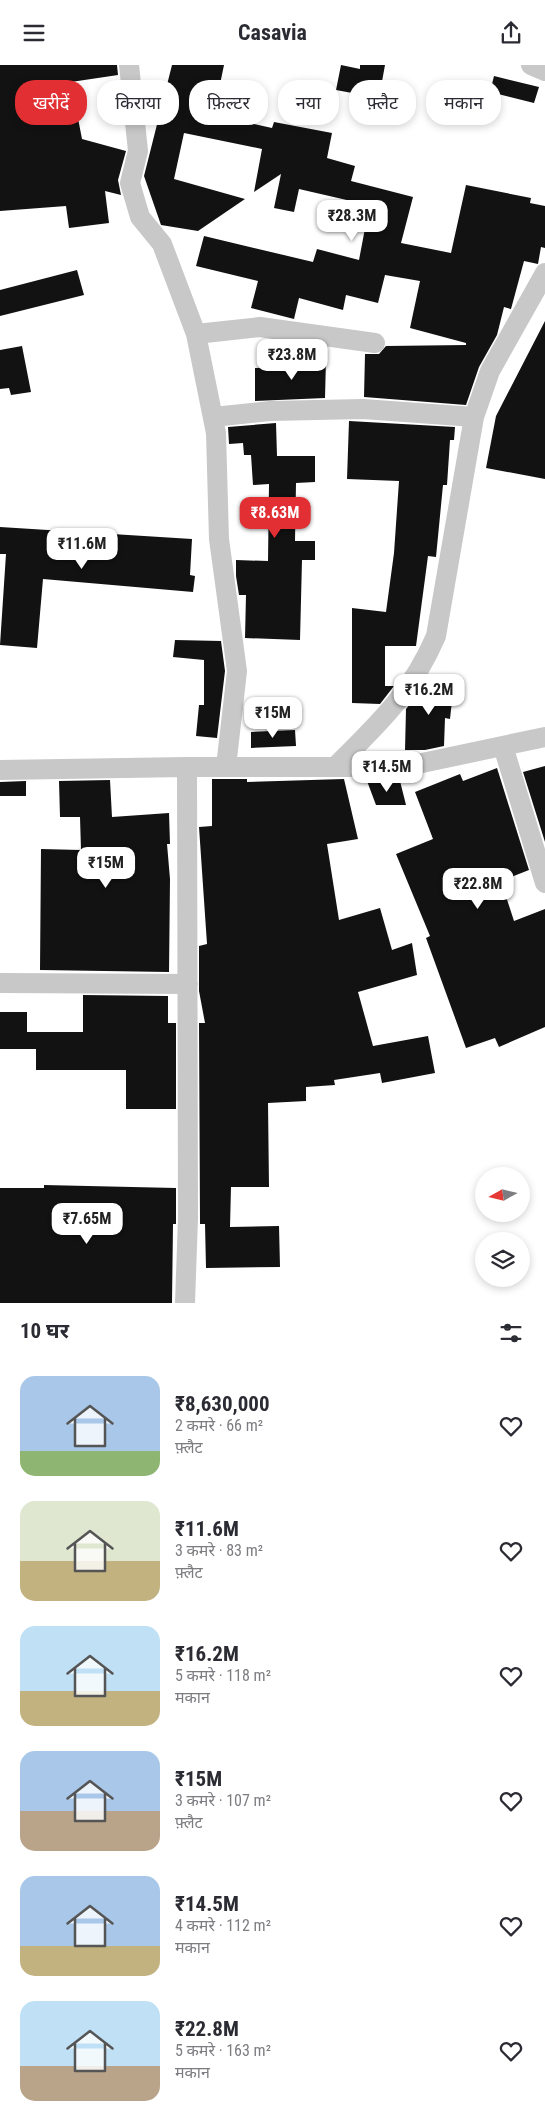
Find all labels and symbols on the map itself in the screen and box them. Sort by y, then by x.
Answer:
pin: ₹28.3M [311,199,393,242]
pin: ₹23.8M [251,339,333,381]
pin: ₹8.63M [234,497,316,539]
pin: ₹11.6M [41,527,123,570]
pin: ₹16.2M [388,673,470,716]
pin: ₹15M [243,697,303,739]
pin: ₹14.5M [346,751,428,793]
pin: ₹15M [76,847,136,889]
pin: ₹22.8M [437,867,519,910]
north arrow [475,1167,530,1223]
pin: ₹7.65M [46,1203,128,1245]

